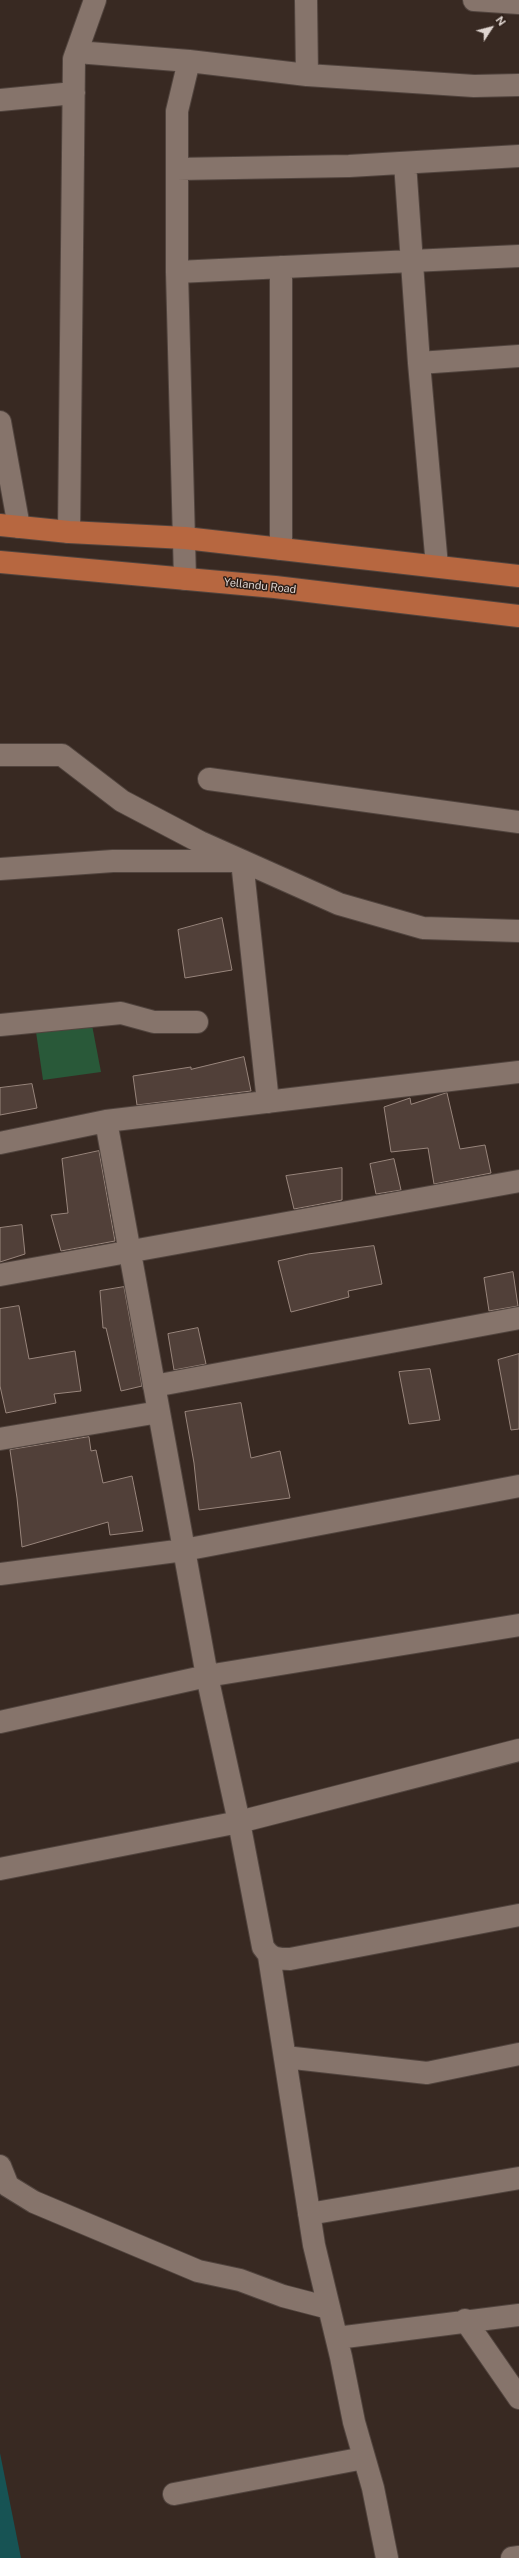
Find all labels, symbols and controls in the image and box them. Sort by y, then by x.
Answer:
north arrow [471,8,511,48]
text: N [493,14,508,28]
street label: Yellandu Road [223,576,297,596]

